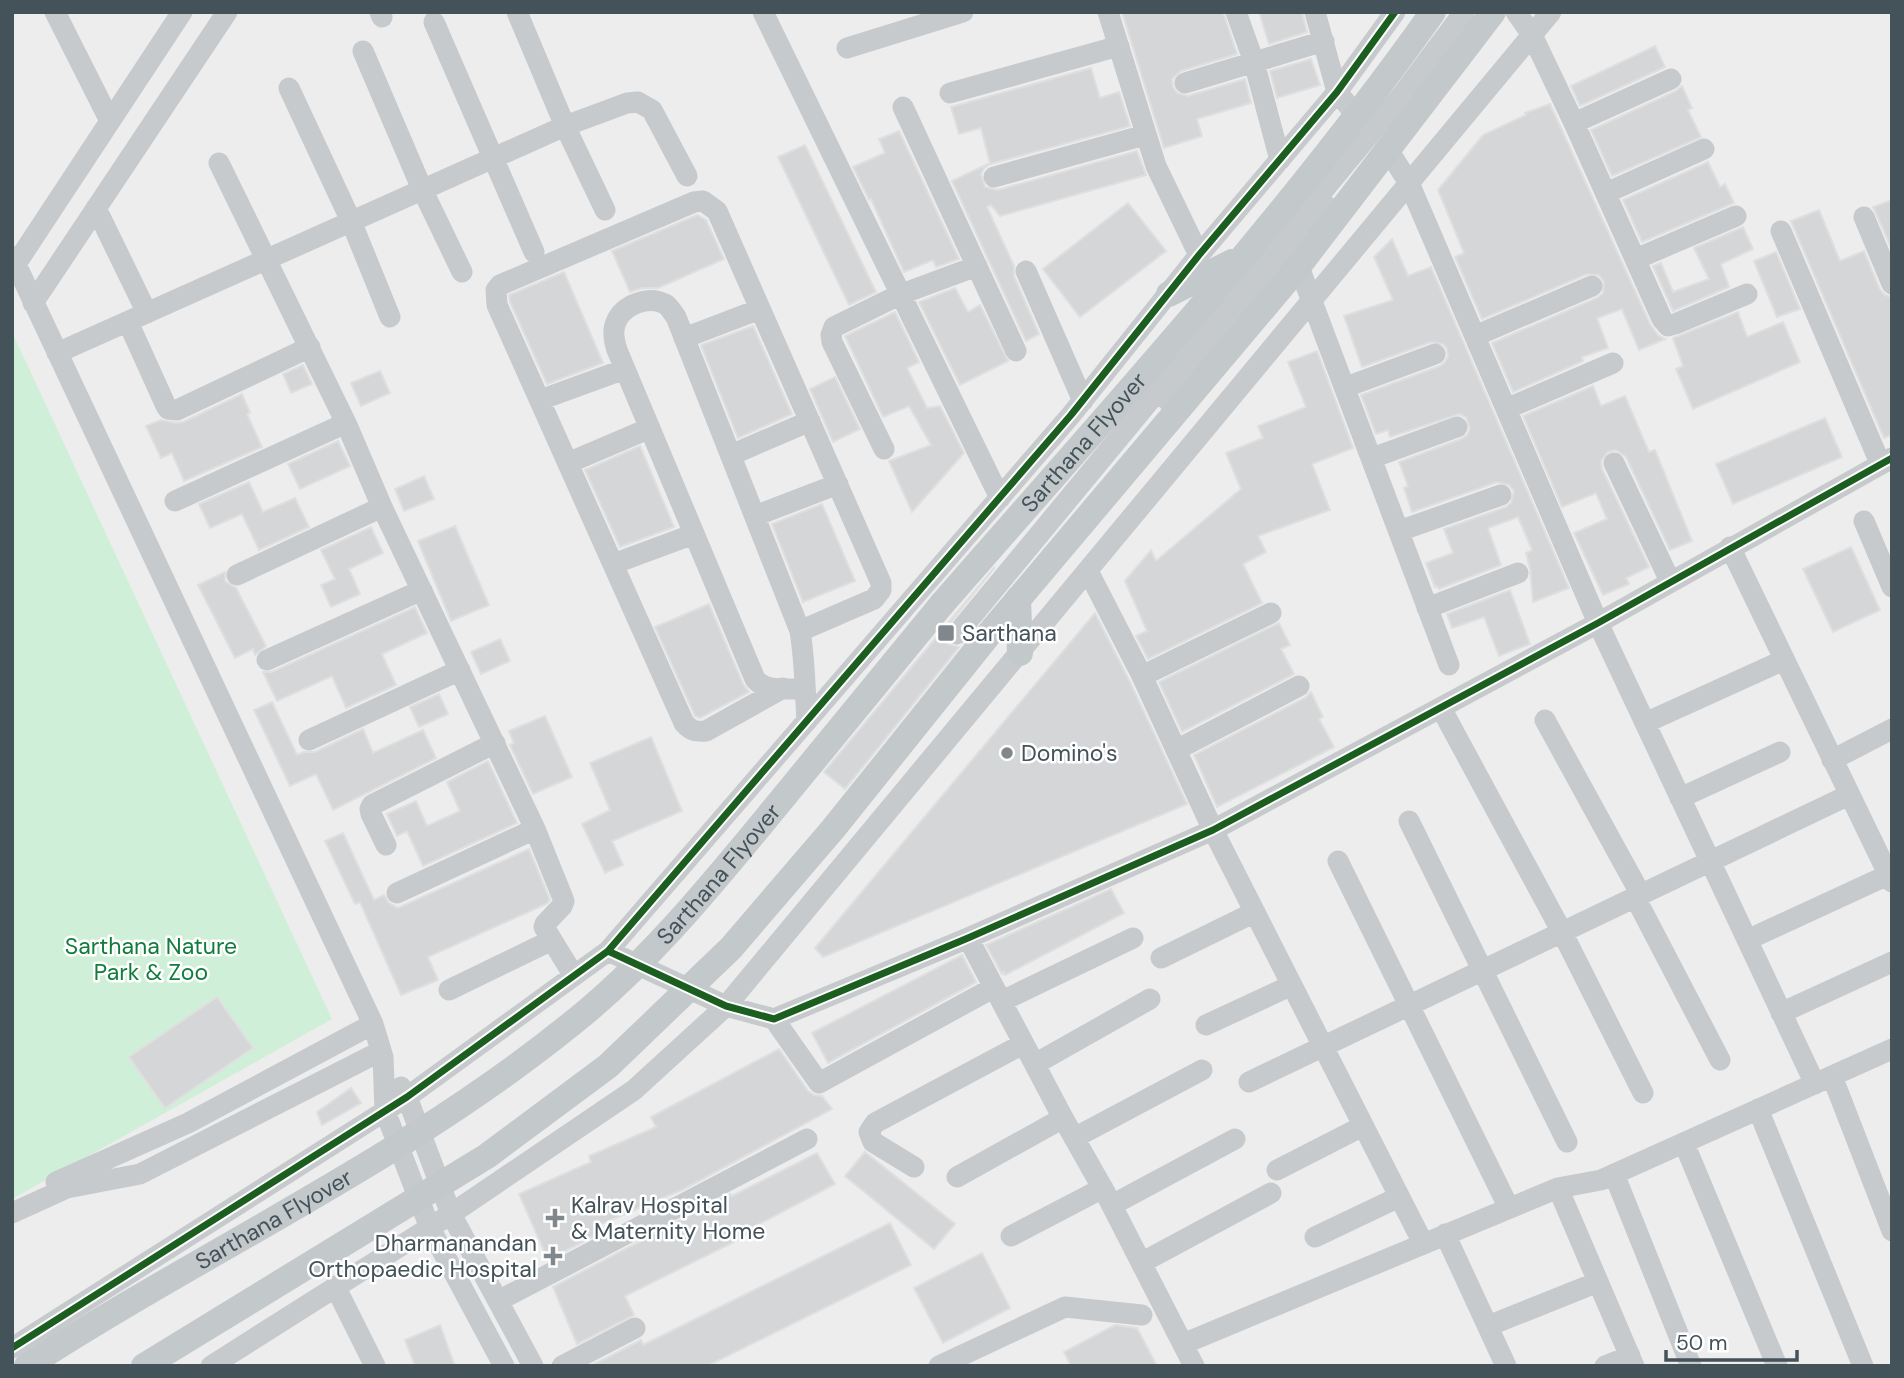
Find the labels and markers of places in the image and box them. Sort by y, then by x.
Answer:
place label: Sarthana [962,618,1057,648]
marker: Sarthana [936,623,956,643]
place label: Domino's [1021,738,1118,768]
marker: Domino's [999,745,1015,761]
place label: Kalrav Hospital & Maternity Home [571,1190,765,1246]
marker: Kalrav Hospital & Maternity Home [545,1208,565,1228]
place label: Dharmanandan Orthopaedic Hospital [308,1228,537,1284]
marker: Dharmanandan Orthopaedic Hospital [543,1246,563,1266]

